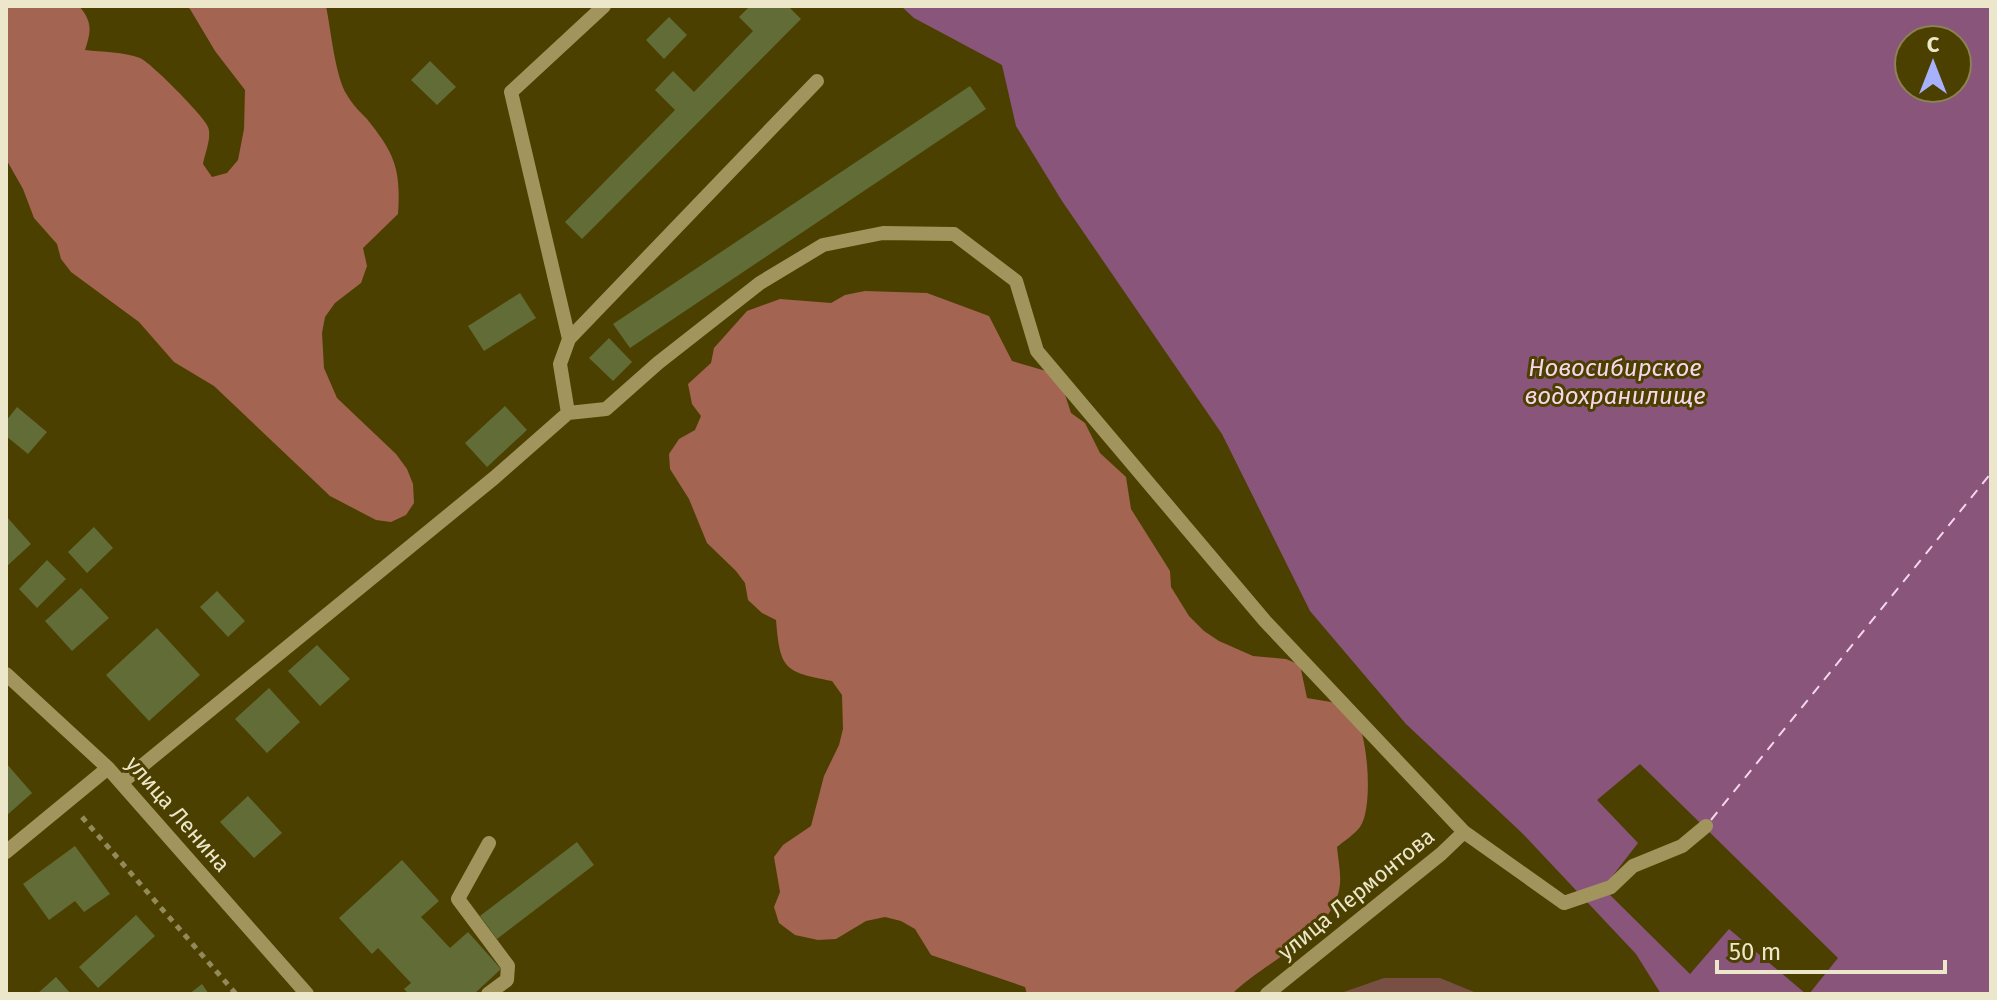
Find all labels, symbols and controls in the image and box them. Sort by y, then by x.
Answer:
north arrow [1893,24,1973,104]
text: С [1927,31,1940,58]
water label: Новосибирское водохранилище [1524,354,1706,410]
street label: улица Ленина [120,750,236,878]
street label: улица Лермонтова [1272,823,1440,965]
scale bar [1717,924,1945,974]
text: 50 m [1729,938,1781,966]

